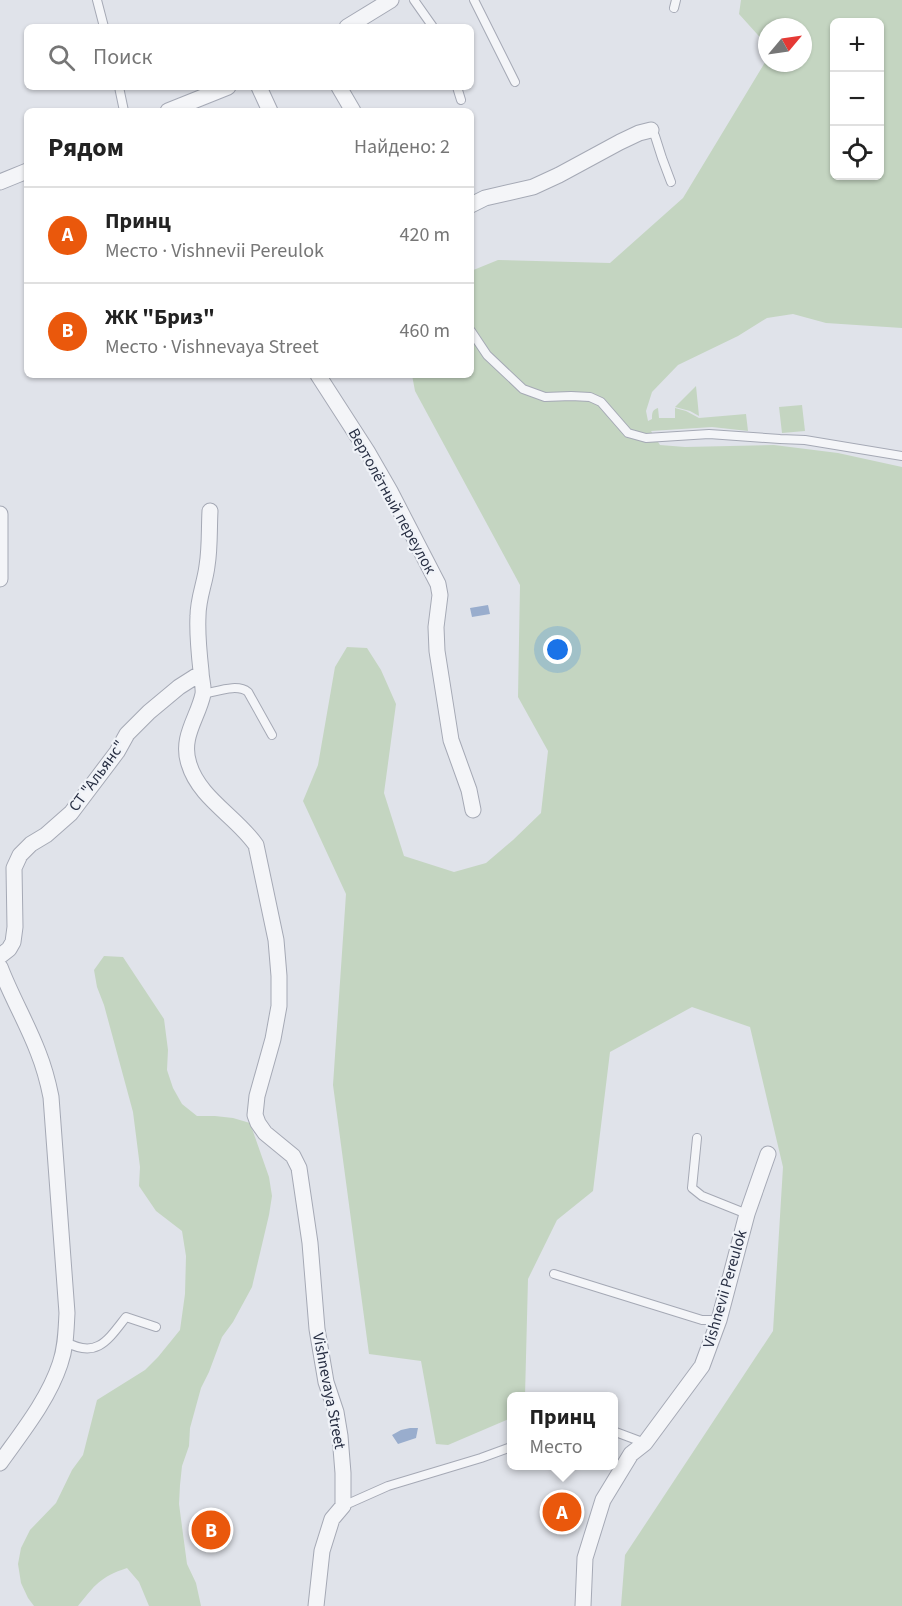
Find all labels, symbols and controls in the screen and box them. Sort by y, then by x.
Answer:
north arrow [758,18,812,72]
map controls [830,18,884,180]
button: + [830,18,884,72]
search box [24,24,474,90]
icon: search [45,41,78,74]
text: Поиск [93,41,152,73]
button: − [830,72,884,126]
button: locate [830,126,884,180]
text: Рядом [48,129,124,166]
text: Найдено: 2 [354,133,450,161]
text: Принц [105,205,171,237]
text: A [62,221,73,249]
text: 420 m [400,221,450,249]
text: Место · Vishnevii Pereulok [105,237,324,265]
text: ЖК "Бриз" [105,301,215,333]
text: B [61,317,74,345]
text: 460 m [400,317,450,345]
text: Место · Vishnevaya Street [105,333,319,361]
street label: Вертолётный переулок [343,424,441,578]
your location [543,635,572,664]
street label: СТ "Альянс" [64,736,130,816]
street label: Vishnevii Pereulok [698,1227,752,1351]
street label: Vishnevaya Street [307,1331,351,1452]
popup [507,1392,618,1470]
text: Принц [530,1401,595,1433]
text: Место [530,1433,583,1461]
pin: A [542,1490,582,1534]
pin: B [192,1508,230,1552]

